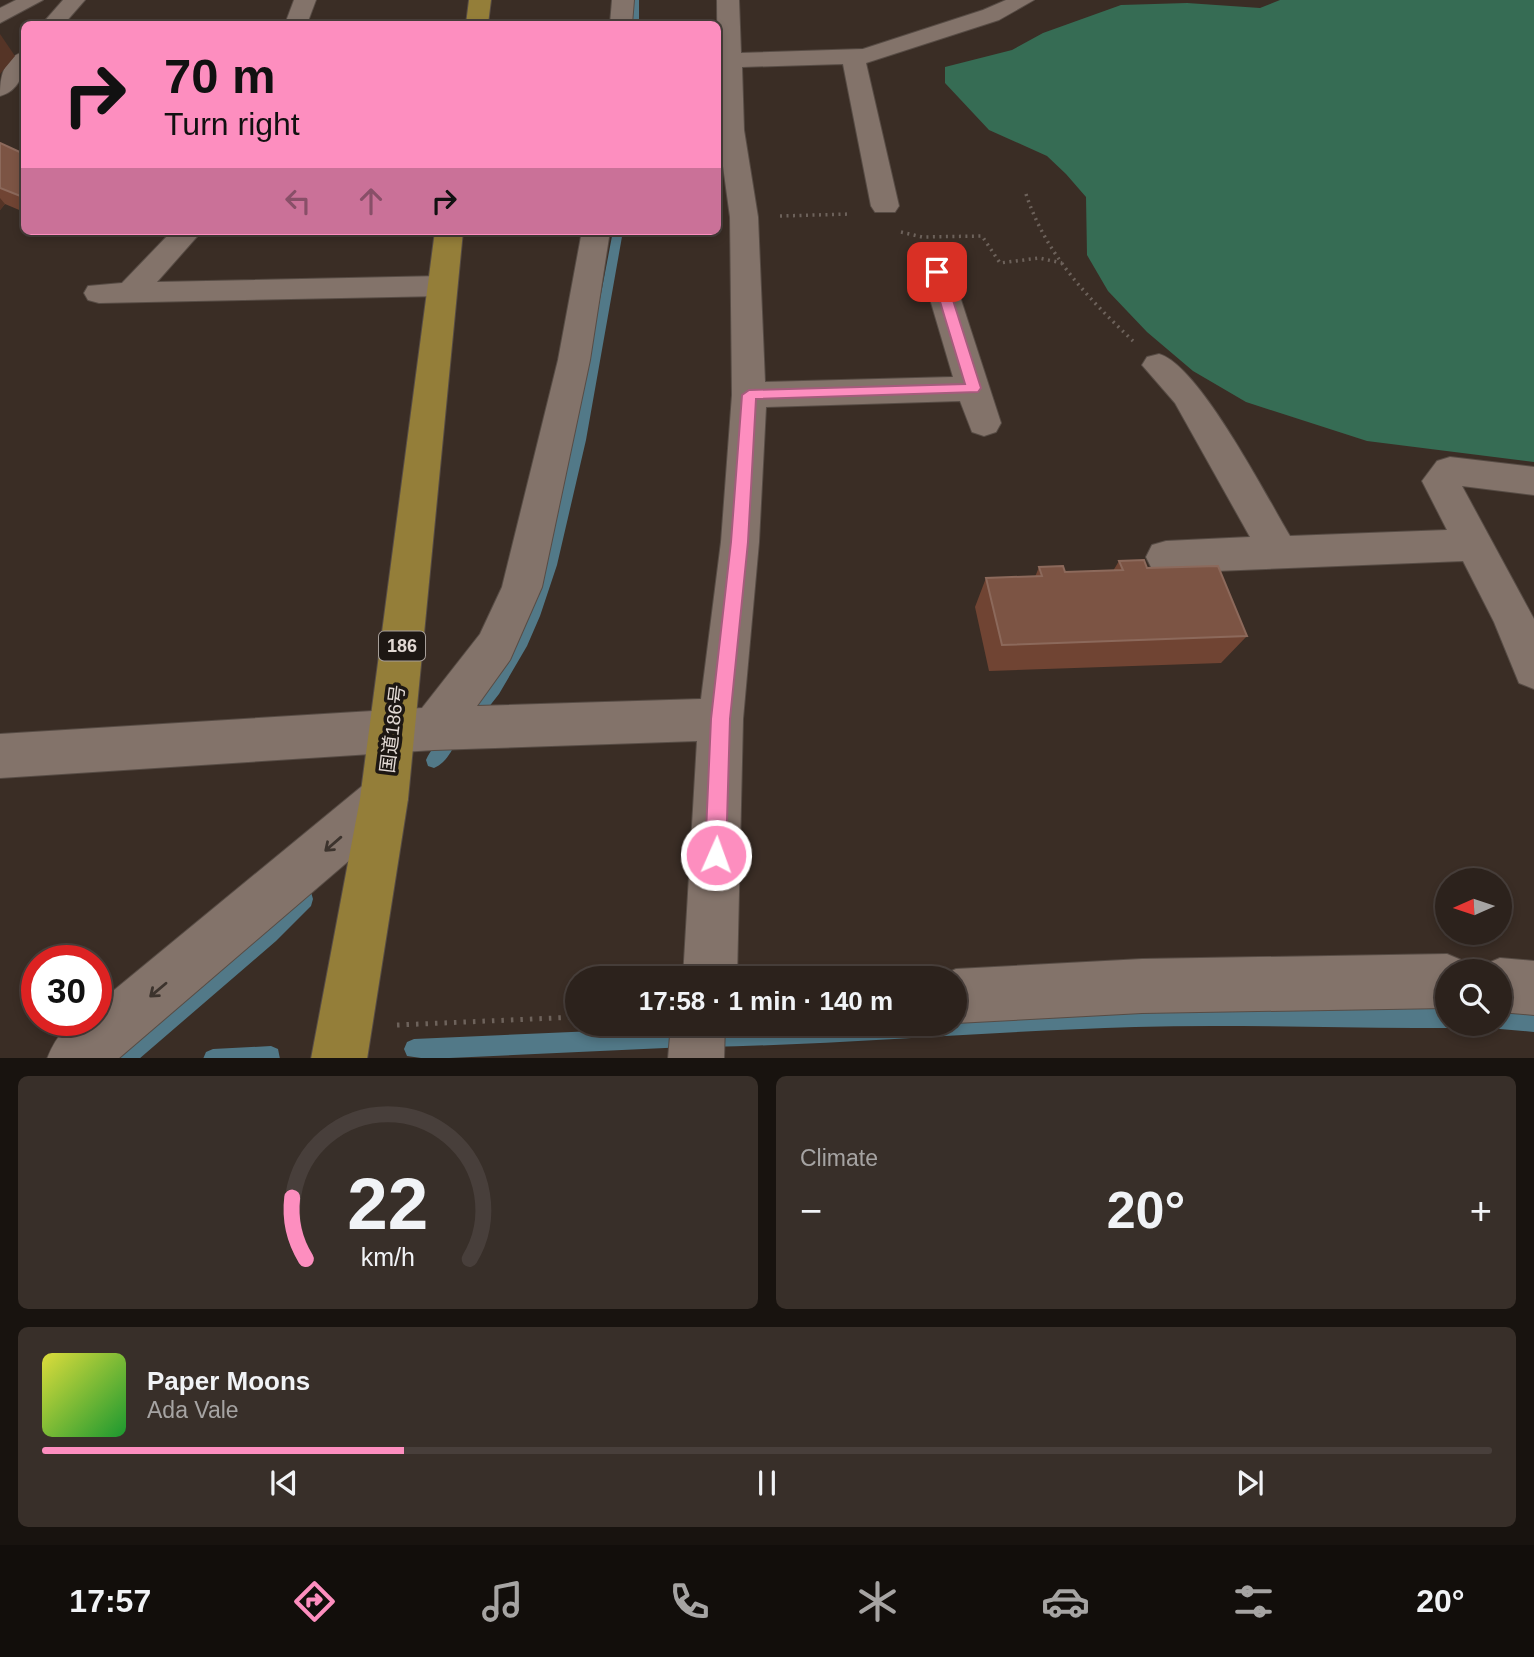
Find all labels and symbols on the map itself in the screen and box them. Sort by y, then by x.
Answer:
pin [907,242,967,302]
road number: 186 [379,632,425,660]
street label: 国道186号 [377,684,408,774]
position arrow [679,818,753,892]
one-way arrow [324,836,342,852]
north arrow [1435,868,1512,945]
speed limit sign: 30 [21,945,112,1036]
one-way arrow [149,982,167,998]

